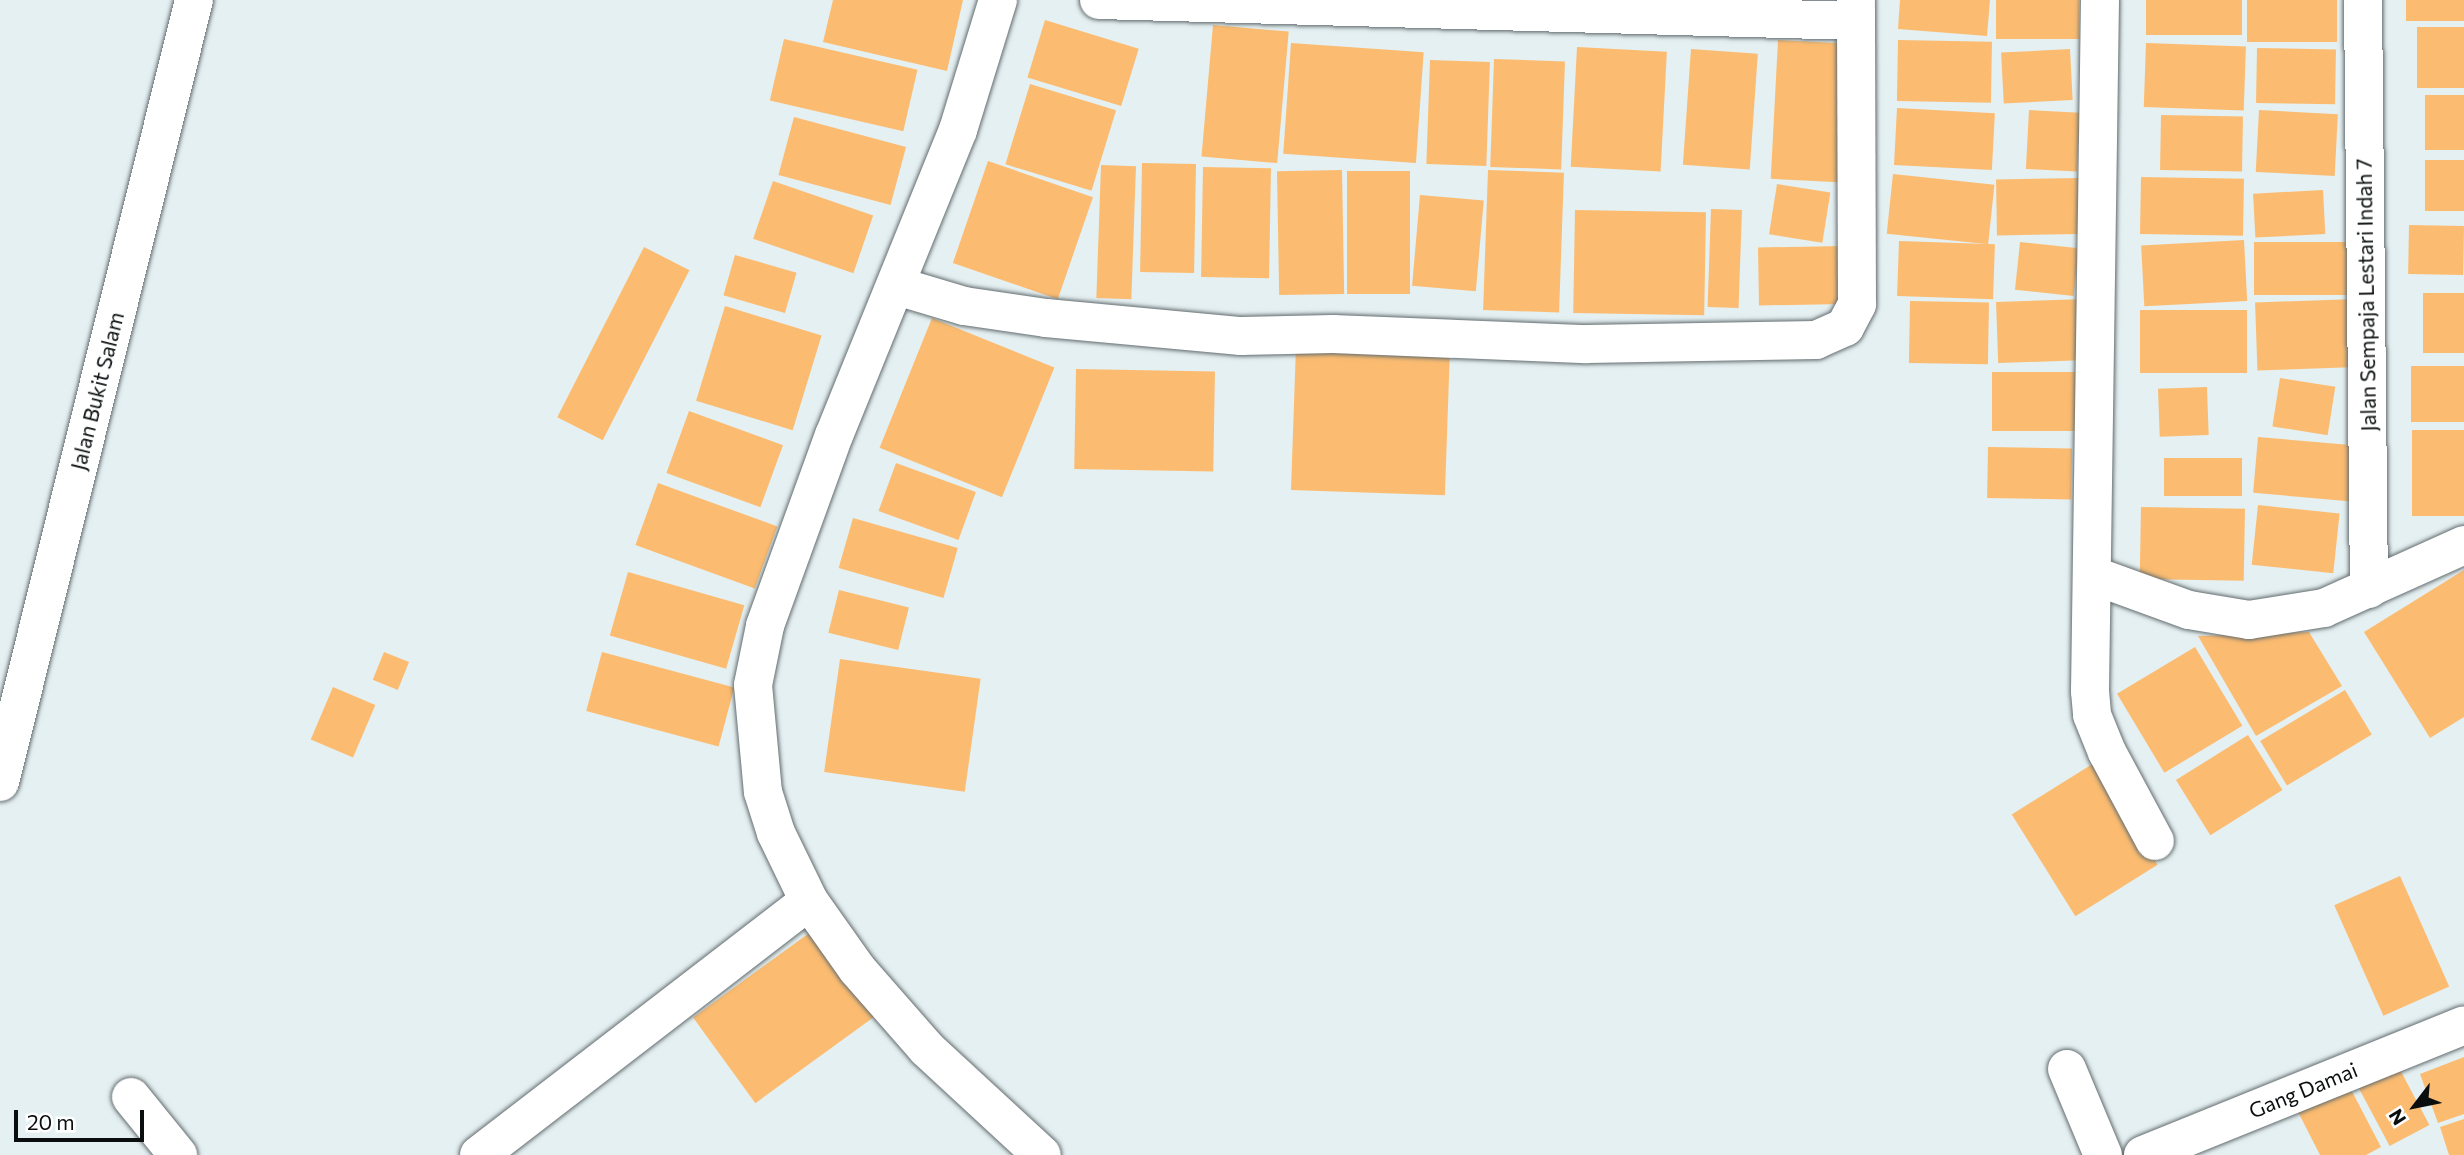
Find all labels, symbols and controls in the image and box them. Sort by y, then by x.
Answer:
street label: Jalan Sempaja Lestari Indah 7 [2351,158,2381,432]
street label: Jalan Bukit Salam [65,309,129,473]
street label: Gang Damai [2245,1057,2361,1123]
north arrow [2380,1071,2450,1141]
scale bar [18,1096,147,1140]
text: N [2383,1105,2410,1130]
text: 20 m [27,1109,75,1134]

